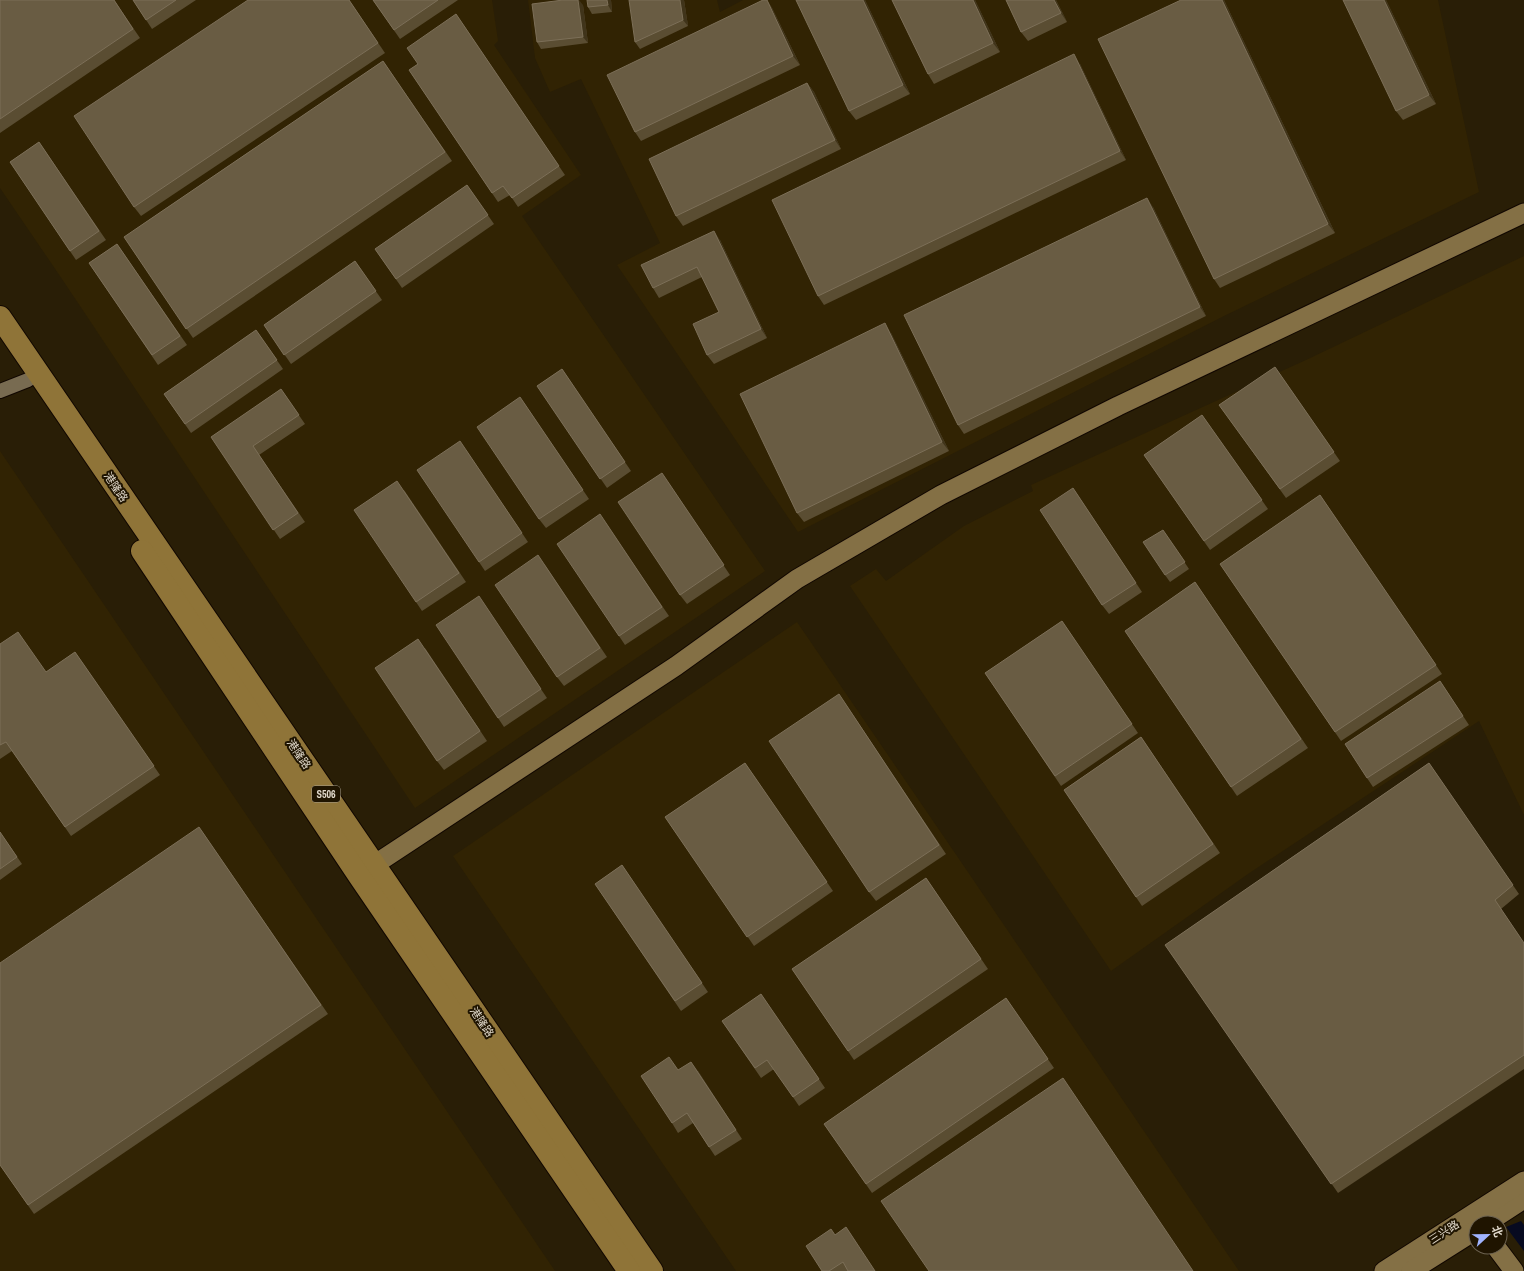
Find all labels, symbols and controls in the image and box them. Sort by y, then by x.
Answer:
street label: 港隆路 [101,469,131,505]
street label: 港隆路 [284,736,314,772]
road number: S506 [312,786,340,802]
street label: 港隆路 [467,1004,497,1040]
north arrow [1468,1215,1508,1255]
street label: 三兴路 [1426,1217,1462,1247]
text: 北 [1489,1224,1506,1239]

